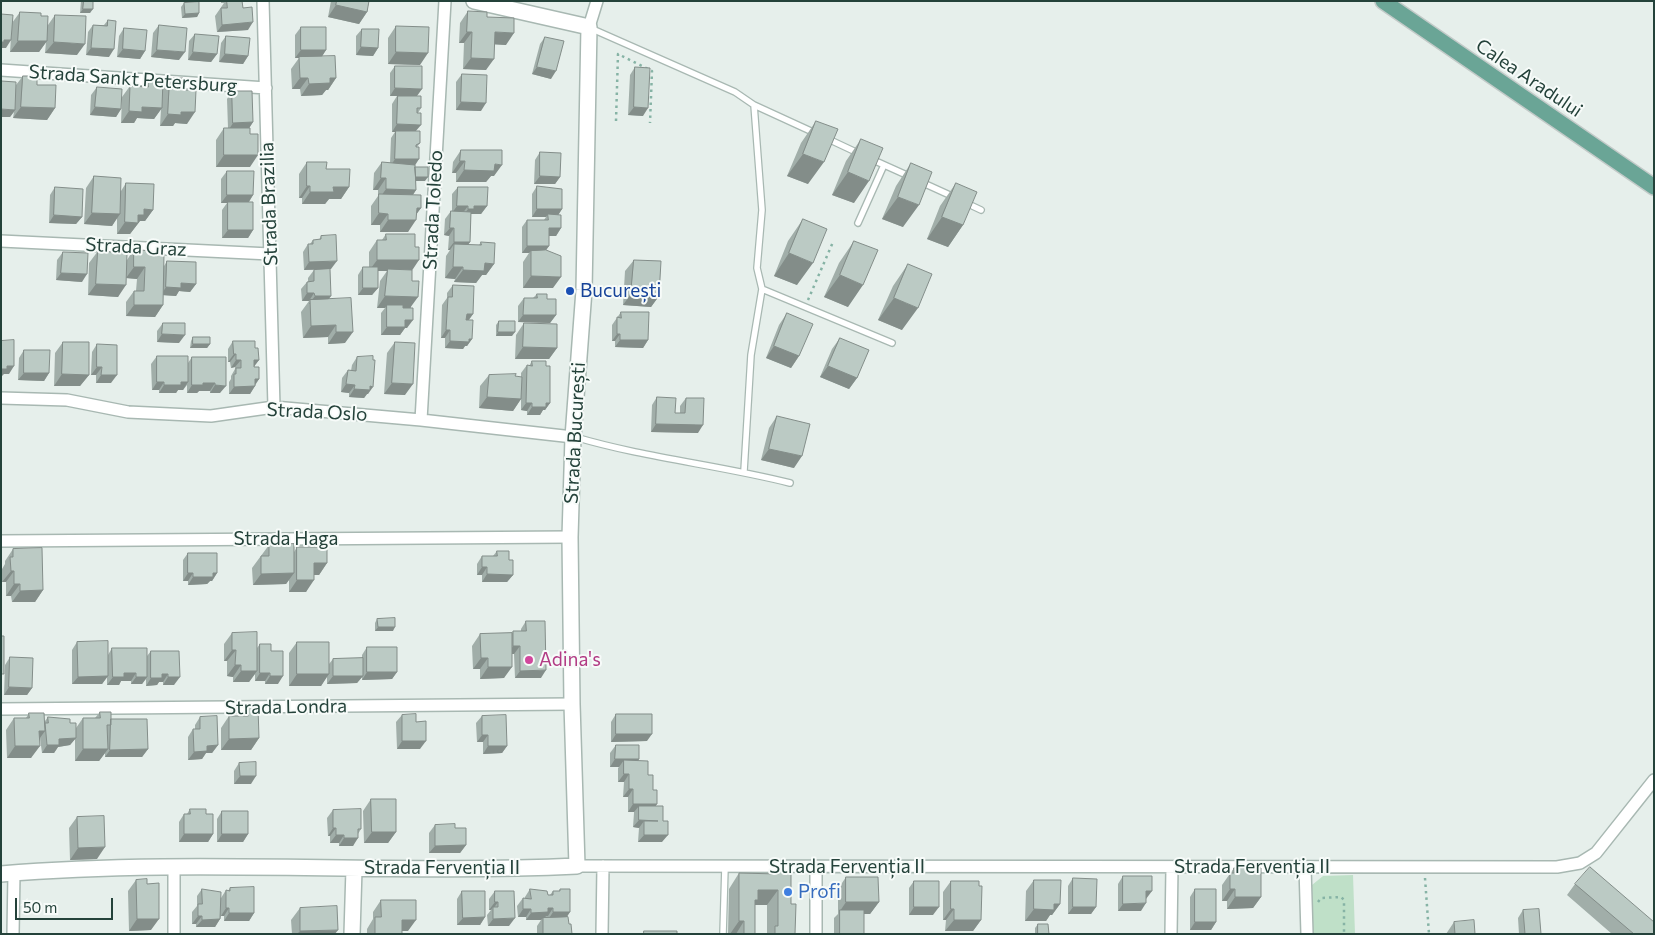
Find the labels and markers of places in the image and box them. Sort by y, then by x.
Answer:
place label: București [580,280,661,302]
marker: București [564,285,576,297]
place label: Adina's [539,649,601,671]
marker: Adina's [523,654,535,666]
place label: Profi [798,881,841,903]
marker: Profi [782,886,794,898]

